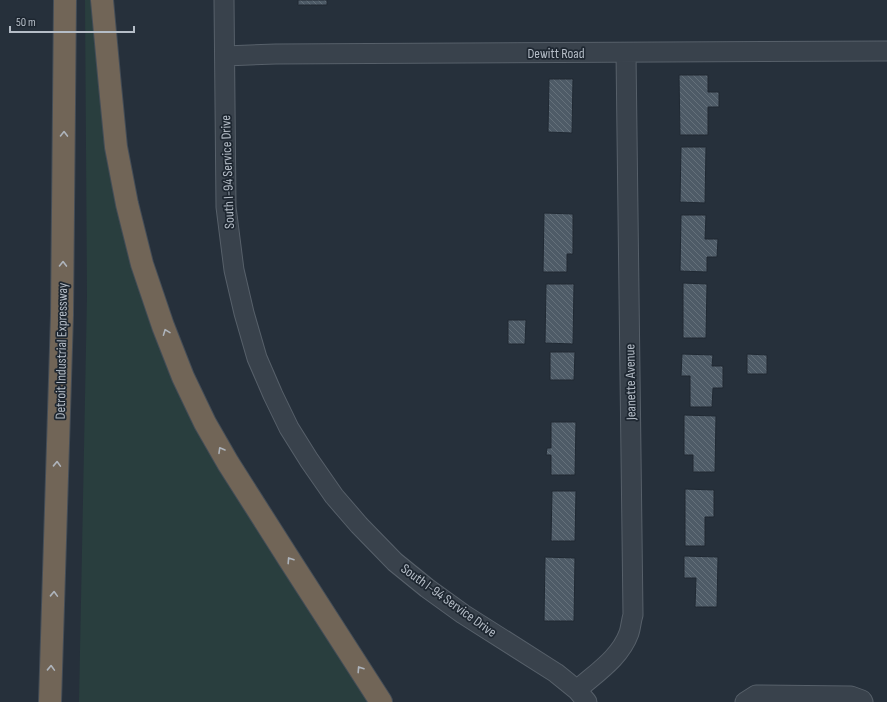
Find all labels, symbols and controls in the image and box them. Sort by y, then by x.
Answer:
scale bar [10,8,134,34]
text: 50 m [16,15,36,30]
street label: Dewitt Road [527,45,585,62]
street label: South I-94 Service Drive [217,115,238,229]
one-way arrow [60,131,68,137]
one-way arrow [58,261,67,267]
street label: Detroit Industrial Expressway [52,282,71,419]
one-way arrow [162,329,170,336]
street label: Jeanette Avenue [621,344,640,421]
one-way arrow [218,447,225,454]
one-way arrow [53,461,62,467]
one-way arrow [287,557,294,564]
street label: South I-94 Service Drive [398,560,500,641]
one-way arrow [49,591,58,597]
one-way arrow [47,665,55,671]
one-way arrow [357,666,365,673]

